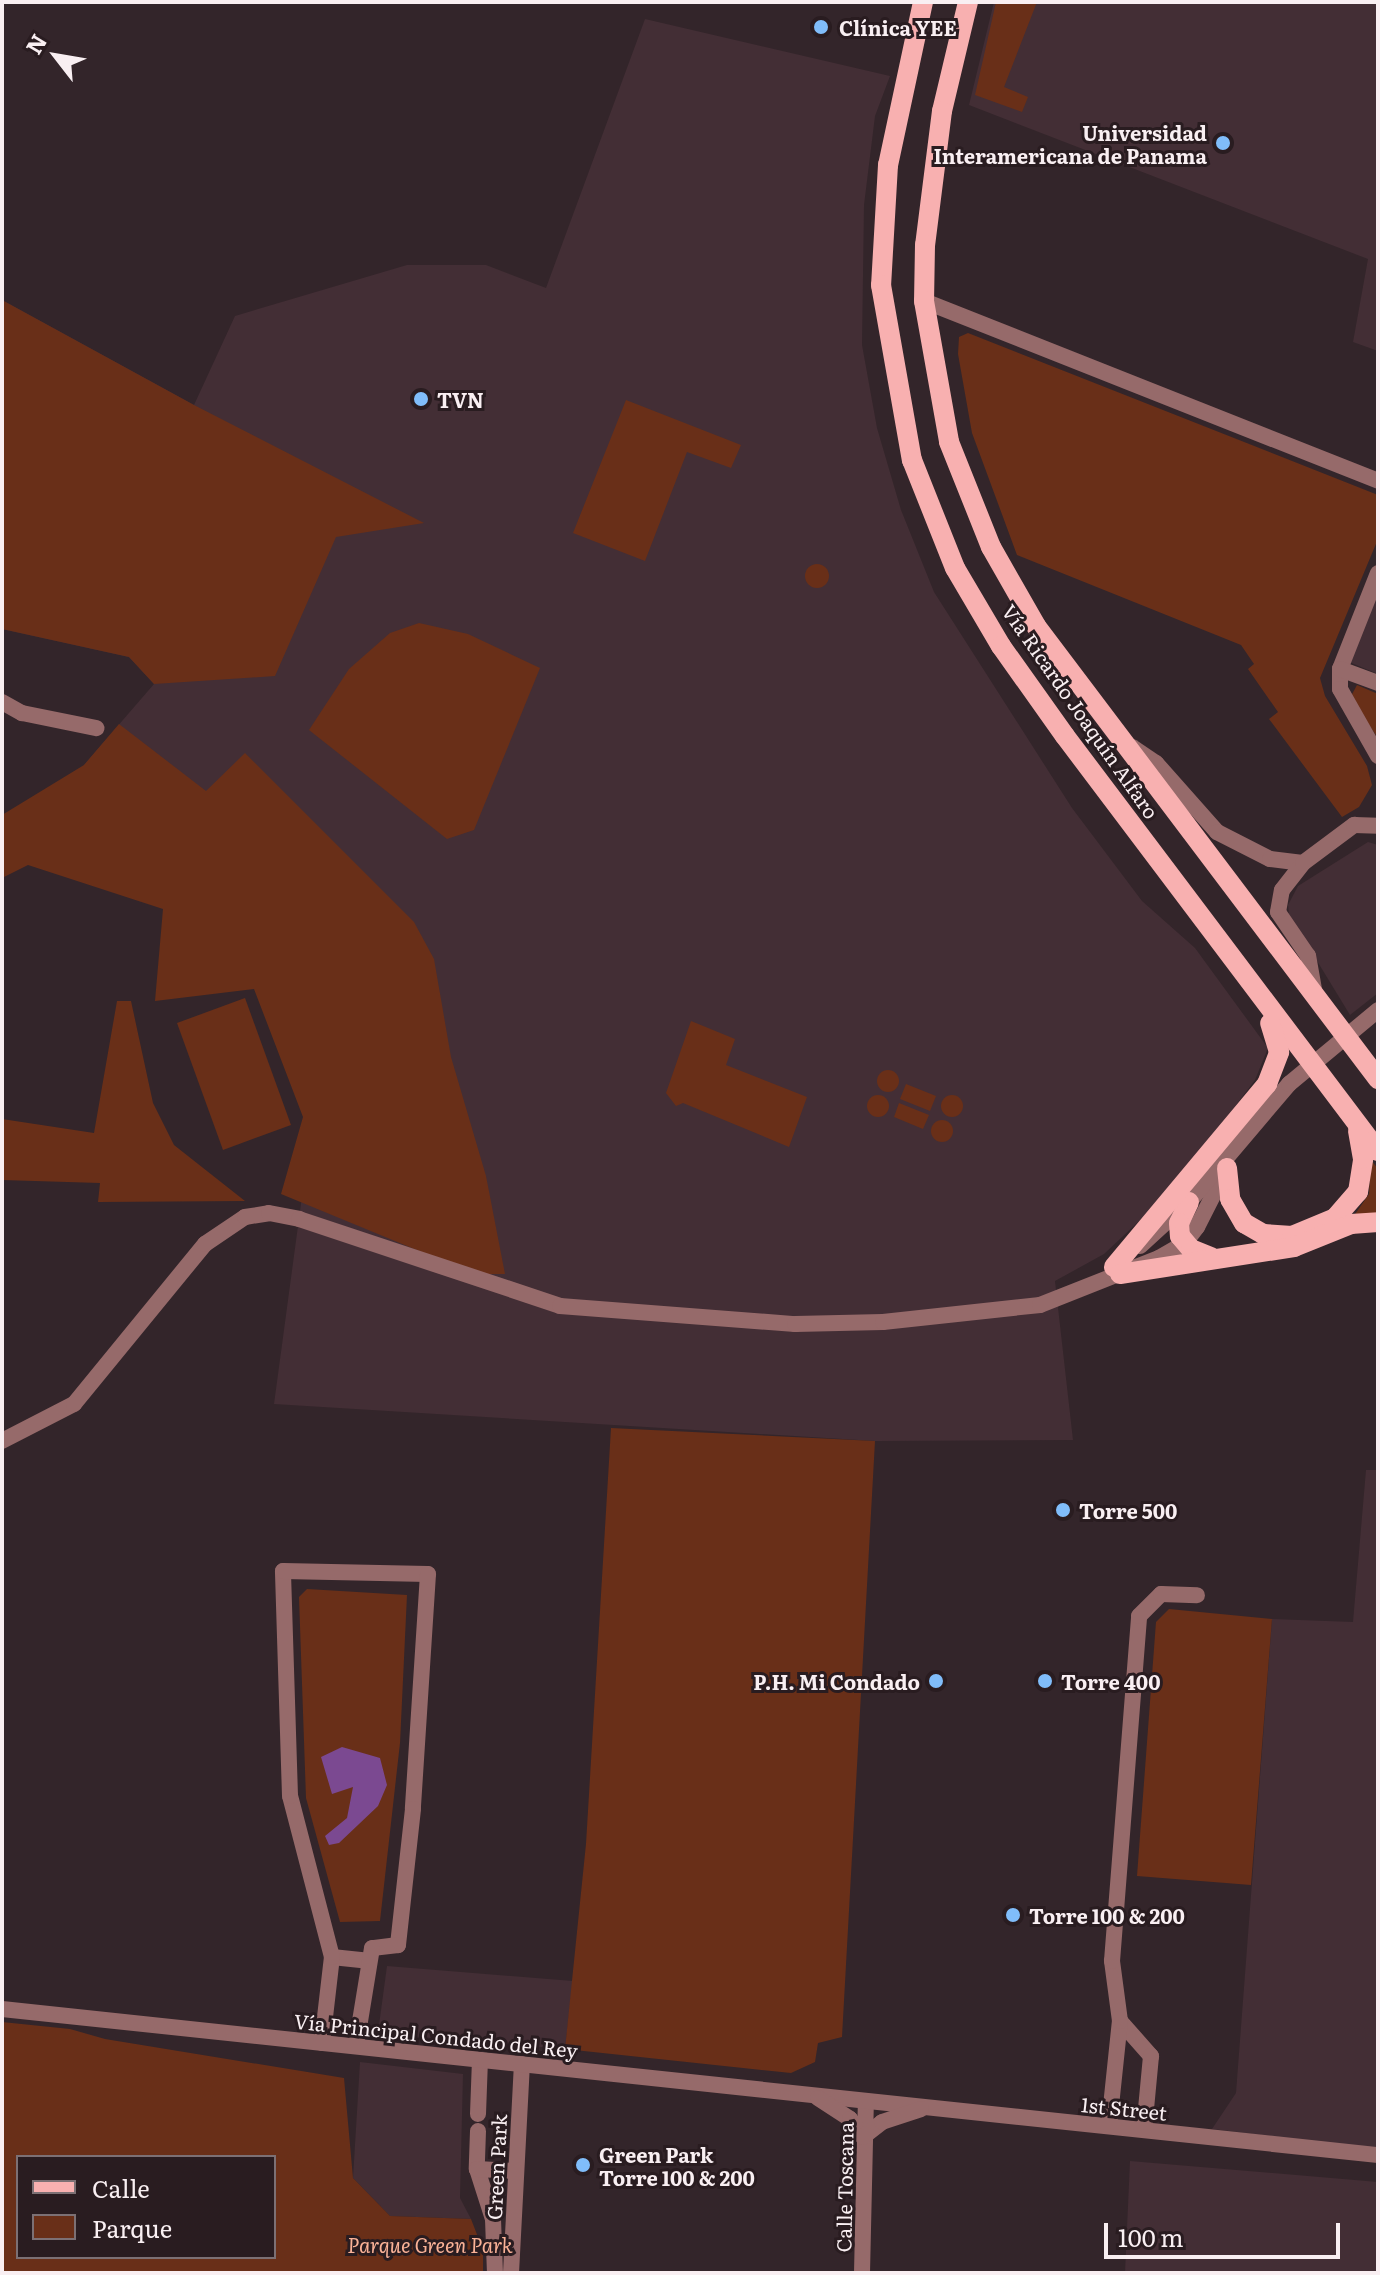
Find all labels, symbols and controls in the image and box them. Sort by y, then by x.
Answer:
place label: Clínica YEE [839,15,957,39]
north arrow [16,16,96,96]
marker: Clínica YEE [810,16,832,38]
text: N [16,27,54,60]
place label: Universidad Interamericana de Panama [934,120,1207,167]
marker: Universidad Interamericana de Panama [1214,134,1232,152]
place label: TVN [437,387,484,411]
marker: TVN [412,390,430,408]
street label: Vía Ricardo Joaquín Alfaro [998,599,1164,823]
place label: Torre 500 [1079,1498,1177,1522]
marker: Torre 500 [1054,1501,1072,1519]
place label: P.H. Mi Condado [753,1669,920,1693]
place label: Torre 400 [1061,1669,1160,1693]
marker: P.H. Mi Condado [927,1672,945,1690]
marker: Torre 400 [1036,1672,1054,1690]
place label: Torre 100 & 200 [1029,1903,1185,1927]
marker: Torre 100 & 200 [1004,1906,1022,1924]
street label: Vía Principal Condado del Rey [293,2008,579,2062]
street label: 1st Street [1080,2092,1168,2124]
street label: Green Park [481,2113,511,2221]
street label: Calle Toscana [831,2122,857,2252]
place label: Green Park Torre 100 & 200 [599,2142,755,2189]
legend [16,2155,276,2259]
marker: Green Park Torre 100 & 200 [574,2156,592,2174]
text: Calle [92,2170,150,2205]
scale bar [1108,2207,1344,2257]
text: Parque [92,2210,172,2245]
text: 100 m [1118,2219,1184,2254]
park label: Parque Green Park [347,2232,513,2256]

